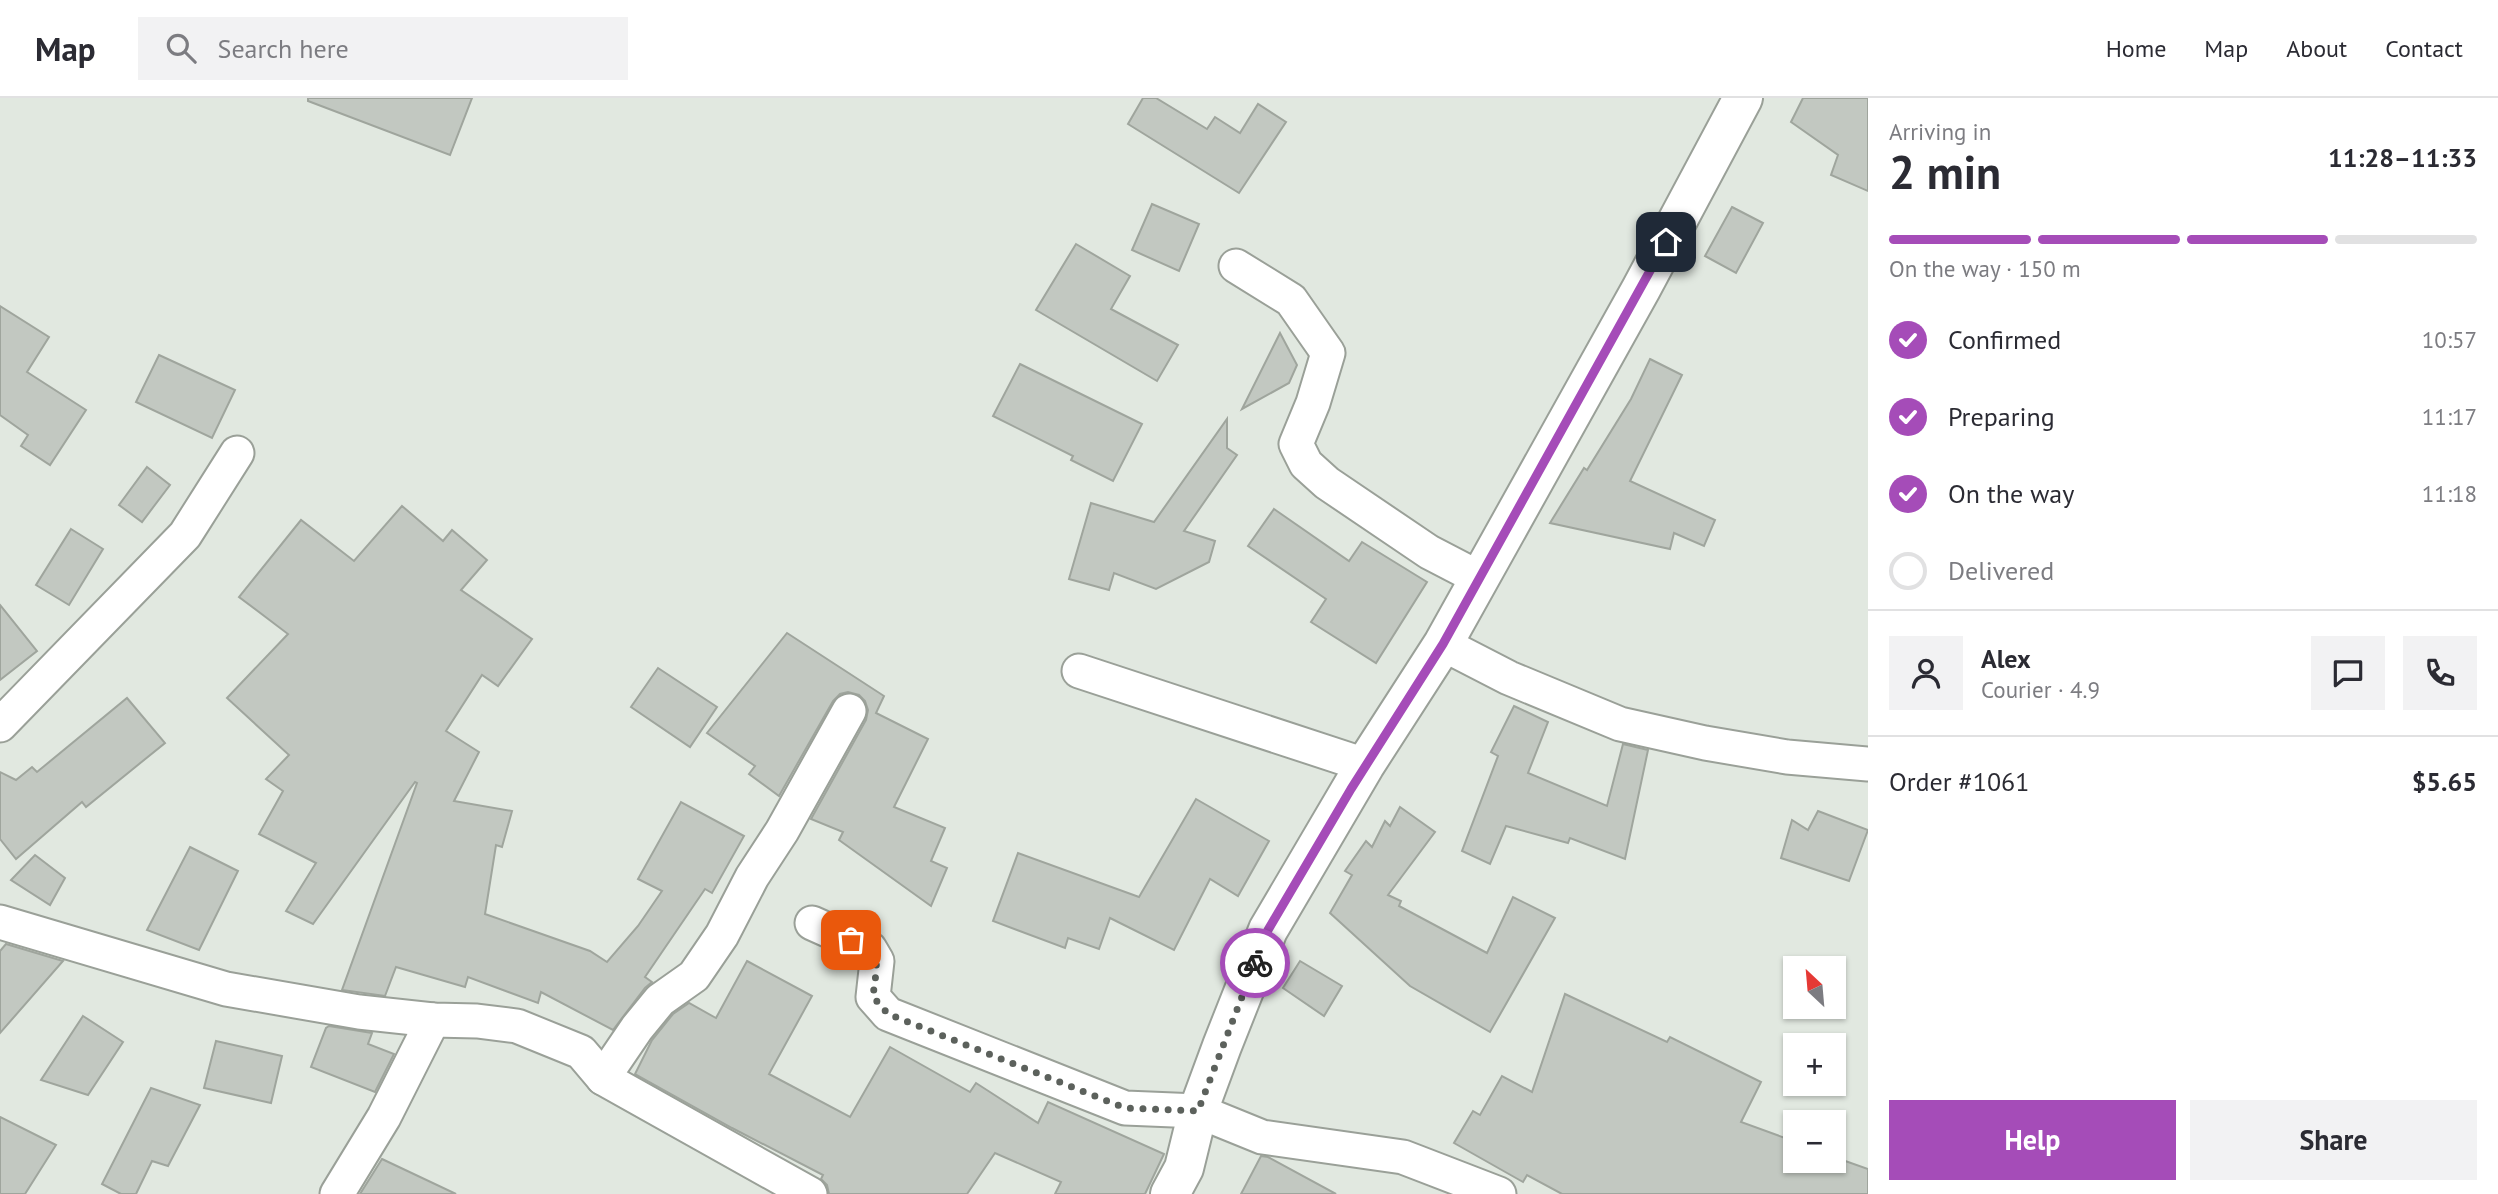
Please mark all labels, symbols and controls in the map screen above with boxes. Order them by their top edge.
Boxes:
search box [138,17,628,80]
text: Map [35,27,96,70]
icon: search [162,29,200,67]
text: Search here [218,32,349,65]
text: Home [2106,33,2166,64]
text: Map [2204,33,2248,64]
text: About [2286,33,2347,64]
text: Contact [2385,33,2463,64]
text: Arriving in [1889,117,1991,146]
text: 11:28–11:33 [2328,141,2477,174]
text: 2 min [1889,142,2001,202]
pin [1636,212,1696,272]
icon: home [1647,223,1685,261]
text: On the way · 150 m [1889,254,2081,283]
icon: check [1889,321,1927,359]
text: Confirmed [1948,323,2061,356]
text: 10:57 [2422,325,2477,354]
icon: check [1889,398,1927,436]
text: Preparing [1948,400,2055,433]
text: 11:17 [2422,402,2477,431]
icon: check [1889,475,1927,513]
text: On the way [1948,477,2074,510]
text: 11:18 [2422,479,2477,508]
text: Delivered [1948,554,2054,587]
button: person [1889,636,1963,710]
button: chat [2311,636,2385,710]
button: phone [2403,636,2477,710]
text: Alex [1981,642,2031,675]
text: Courier · 4.9 [1981,675,2100,704]
text: Order #1061 [1889,765,2029,798]
text: $5.65 [2412,765,2477,798]
pin [821,910,881,970]
icon: bag [832,921,870,959]
courier [1220,928,1290,998]
icon: bike [1236,944,1274,982]
north arrow [1783,956,1846,1018]
map controls [1783,956,1846,1173]
button: + [1783,1033,1846,1096]
button: Help [1889,1100,2176,1180]
button: Share [2190,1100,2477,1180]
button: − [1783,1110,1846,1173]

